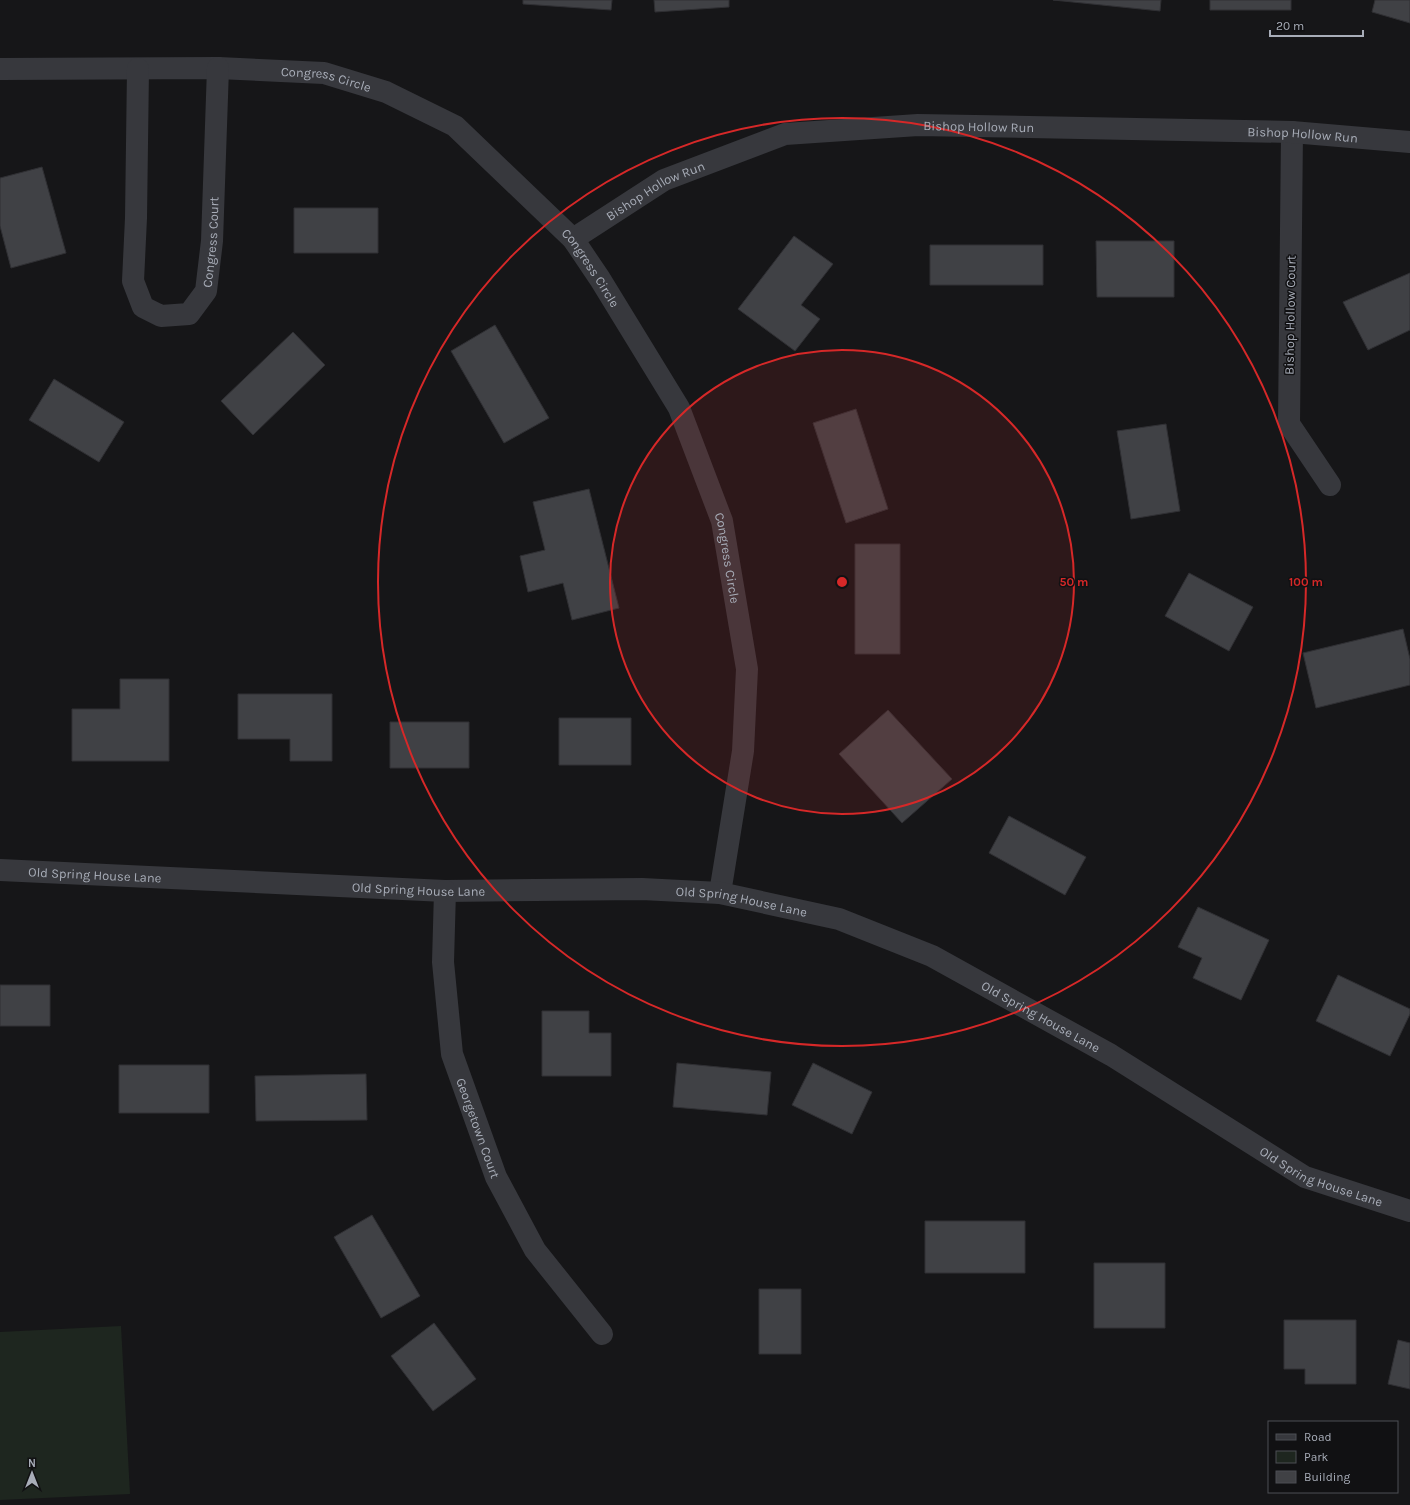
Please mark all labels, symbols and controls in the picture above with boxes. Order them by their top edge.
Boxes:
scale bar [1270,12,1363,38]
text: 20 m [1276,19,1304,33]
street label: Congress Circle [281,63,373,95]
street label: Bishop Hollow Run [923,118,1034,135]
street label: Bishop Hollow Run [1247,124,1359,145]
street label: Bishop Hollow Run [603,158,707,223]
street label: Congress Court [199,196,221,288]
street label: Congress Circle [559,225,623,310]
street label: Bishop Hollow Court [1281,255,1299,375]
street label: Congress Circle [712,510,743,605]
centre of rings [835,575,849,589]
text: 50 m [1060,575,1089,589]
text: 100 m [1289,575,1323,589]
street label: Old Spring House Lane [28,864,162,885]
street label: Old Spring House Lane [352,879,486,899]
street label: Old Spring House Lane [675,883,809,919]
street label: Old Spring House Lane [979,977,1103,1055]
street label: Georgetown Court [454,1076,503,1180]
street label: Old Spring House Lane [1257,1143,1385,1209]
legend [1268,1421,1398,1493]
text: Road [1304,1430,1332,1444]
text: Park [1304,1450,1329,1464]
north arrow [12,1453,52,1493]
text: N [28,1457,36,1470]
text: Building [1304,1470,1351,1484]

